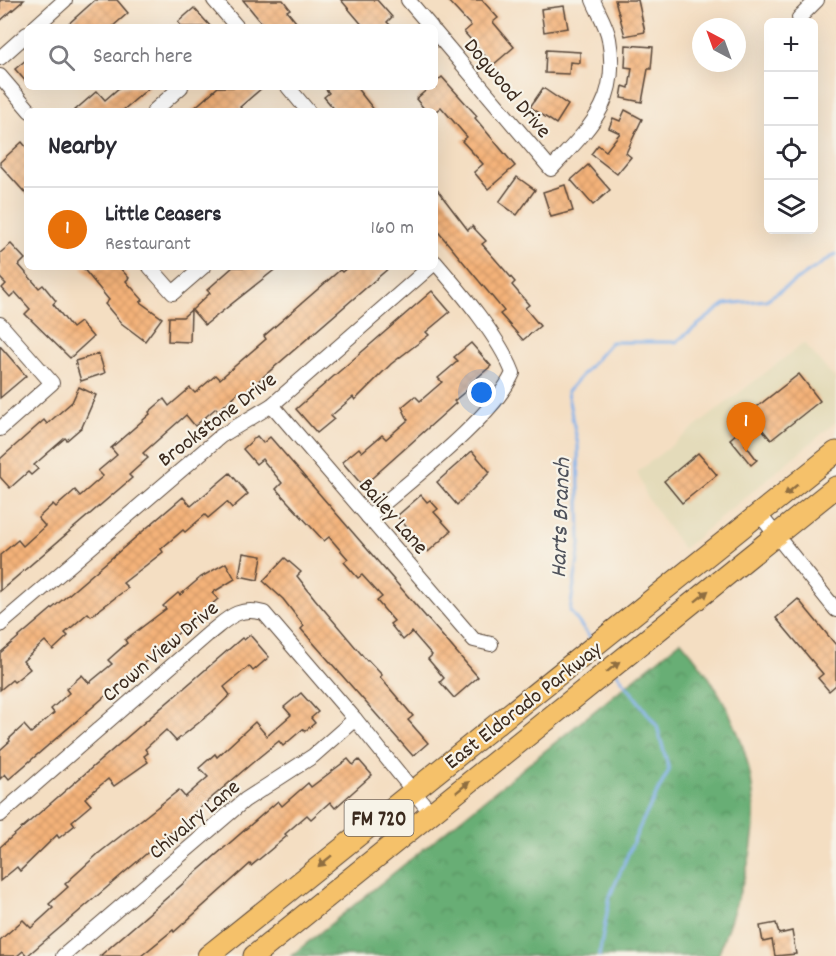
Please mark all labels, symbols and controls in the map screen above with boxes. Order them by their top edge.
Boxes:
north arrow [692,18,746,72]
map controls [764,18,818,234]
button: + [764,18,818,72]
search box [24,24,438,90]
street label: Dogwood Drive [455,32,557,146]
icon: search [45,41,78,74]
text: Search here [93,42,192,73]
button: − [764,72,818,126]
button: locate [764,126,818,180]
text: Nearby [48,129,116,166]
button: layers [764,180,818,234]
text: Little Ceasers [105,200,221,231]
text: 1 [65,215,70,243]
text: 160 m [371,215,414,243]
text: Restaurant [105,231,191,259]
street label: Brookstone Drive [152,366,284,476]
your location [467,378,496,407]
pin: 1 [726,402,766,452]
water label: Harts Branch [543,456,581,579]
street label: Bailey Lane [350,472,434,562]
one-way arrow [783,483,799,496]
one-way arrow [694,590,709,602]
street label: Crown View Drive [96,594,226,711]
street label: East Eldorado Parkway [439,635,610,778]
one-way arrow [605,660,621,673]
street label: Chivalry Lane [143,773,248,868]
one-way arrow [455,782,470,794]
road number: FM 720 [344,800,413,836]
one-way arrow [317,855,333,868]

